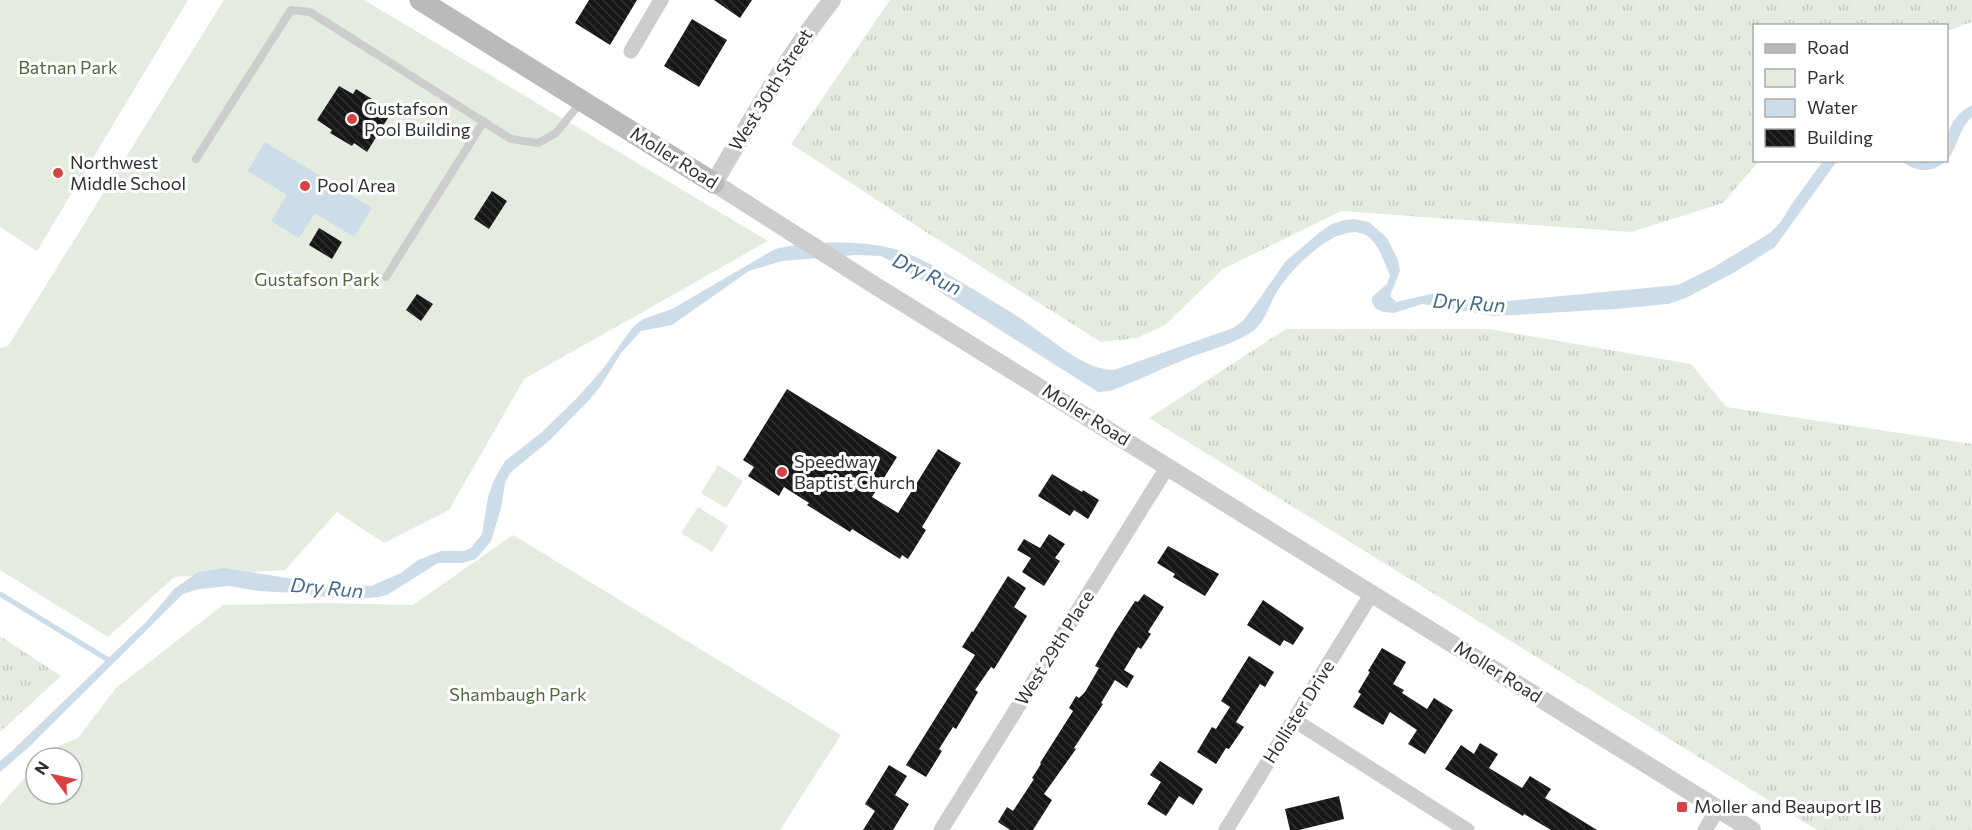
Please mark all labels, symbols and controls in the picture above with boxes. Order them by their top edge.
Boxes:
street label: West 30th Street [724,24,816,154]
legend [1753,24,1948,162]
text: Road [1807,36,1849,58]
park label: Batnan Park [18,56,118,78]
text: Park [1807,66,1845,88]
text: Water [1807,96,1858,118]
place label: Gustafson Pool Building [364,97,471,140]
marker: Gustafson Pool Building [345,112,359,126]
street label: Moller Road [627,122,722,193]
text: Building [1807,126,1873,148]
place label: Northwest Middle School [70,151,186,194]
marker: Northwest Middle School [51,166,65,180]
place label: Pool Area [317,174,396,196]
marker: Pool Area [298,179,312,193]
water label: Dry Run [889,247,965,299]
park label: Gustafson Park [254,268,380,290]
water label: Dry Run [1432,287,1506,317]
street label: Moller Road [1039,379,1134,450]
place label: Speedway Baptist Church [794,450,915,493]
marker: Speedway Baptist Church [775,465,789,479]
water label: Dry Run [290,572,364,602]
street label: West 29th Place [1010,586,1098,709]
street label: Moller Road [1451,636,1546,707]
street label: Hollister Drive [1258,656,1338,767]
park label: Shambaugh Park [449,683,587,705]
north arrow [24,746,84,806]
text: N [30,757,52,778]
place label: Moller and Beauport IB [1694,795,1881,817]
marker: Moller and Beauport IB [1675,800,1689,814]

